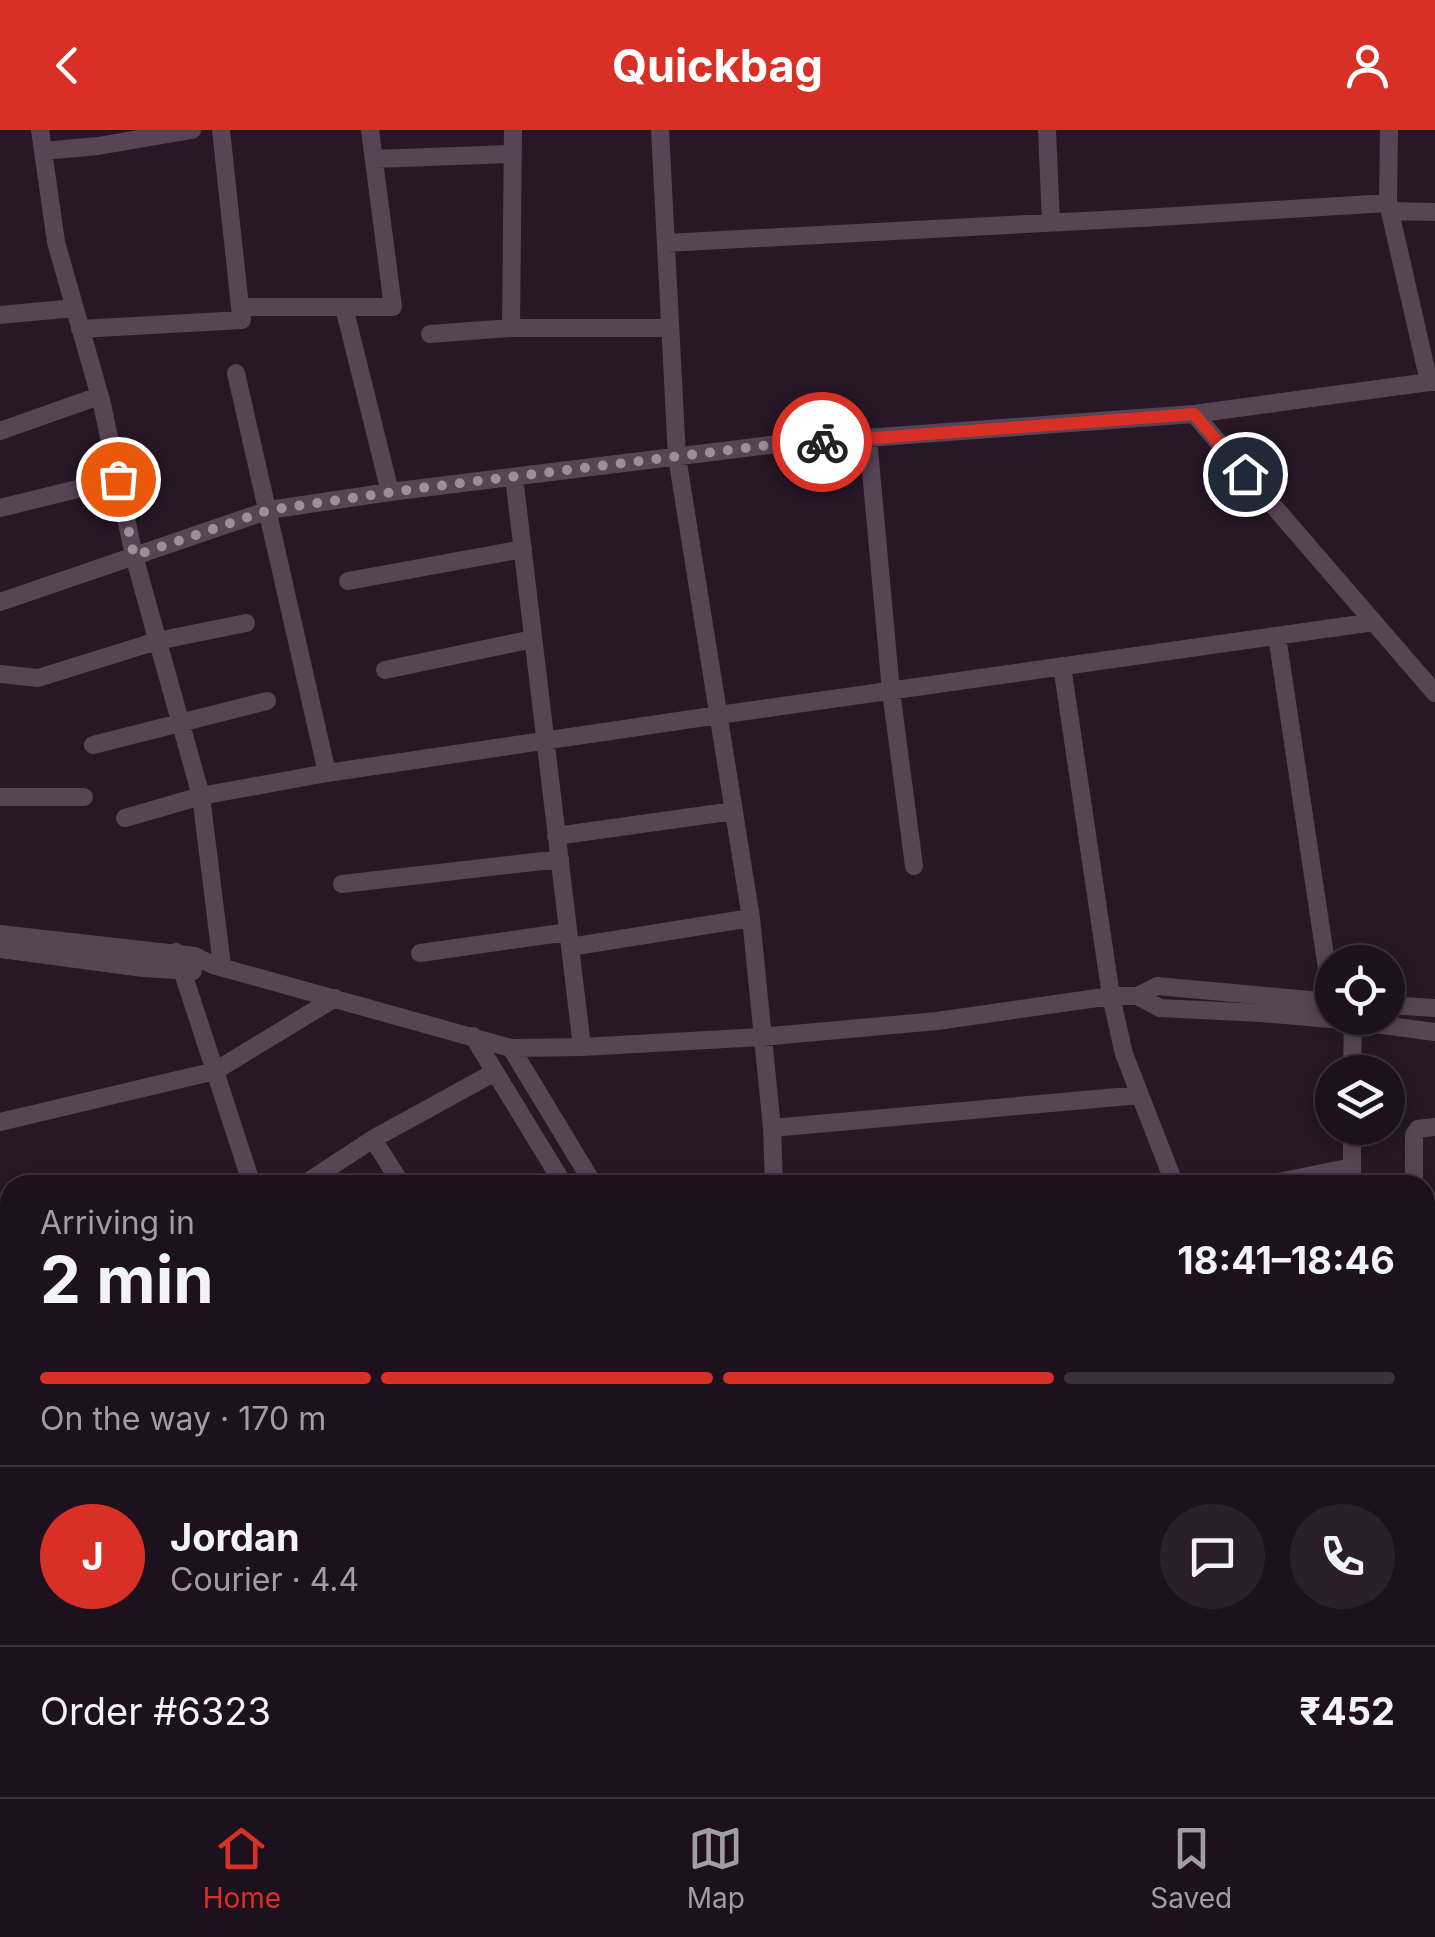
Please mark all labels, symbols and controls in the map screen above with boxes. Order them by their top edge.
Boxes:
icon: back [40,38,95,93]
text: Quickbag [612,38,823,93]
icon: person [1340,38,1395,93]
courier [772,392,872,492]
icon: bike [795,415,850,470]
pin [1203,432,1288,517]
pin [76,437,161,522]
icon: home [1218,447,1273,502]
icon: bag [91,452,146,507]
map controls [1315,945,1405,1145]
button: locate [1315,945,1405,1035]
button: layers [1315,1055,1405,1145]
text: Arriving in [40,1203,195,1242]
text: 18:41–18:46 [1177,1237,1395,1283]
text: 2 min [40,1240,214,1319]
text: On the way · 170 m [40,1399,326,1438]
button: chat [1160,1504,1265,1609]
button: phone [1290,1504,1395,1609]
text: Jordan [170,1514,300,1560]
text: J [81,1533,104,1579]
text: Courier · 4.4 [170,1560,359,1599]
text: Order #6323 [40,1688,271,1734]
text: ₹452 [1299,1688,1395,1734]
tab: Home [203,1821,281,1915]
tab: Map [687,1821,745,1915]
tab: Saved [1150,1821,1232,1915]

